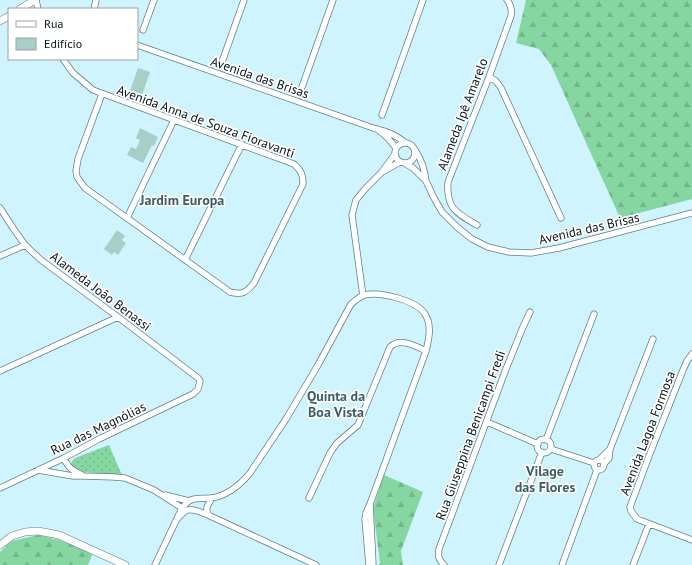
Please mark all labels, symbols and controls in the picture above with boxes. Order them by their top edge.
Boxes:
legend [8,8,138,60]
text: Rua [44,16,63,31]
text: Edifício [44,36,82,51]
street label: Avenida das Brisas [209,53,311,102]
street label: Alameda Ipê Amarelo [433,56,492,173]
street label: Avenida Anna de Souza Fioravanti [115,81,297,162]
district label: Jardim Europa [139,191,224,209]
street label: Avenida das Brisas [537,209,641,248]
street label: Alameda João Benassi [47,248,154,335]
street label: Rua Giuseppina Benicampi Fredi [432,348,509,522]
street label: Avenida Lagoa Formosa [616,369,679,498]
district label: Quinta da Boa Vista [307,387,365,421]
street label: Rua das Magnólias [48,398,149,459]
district label: Vilage das Flores [515,462,575,496]

